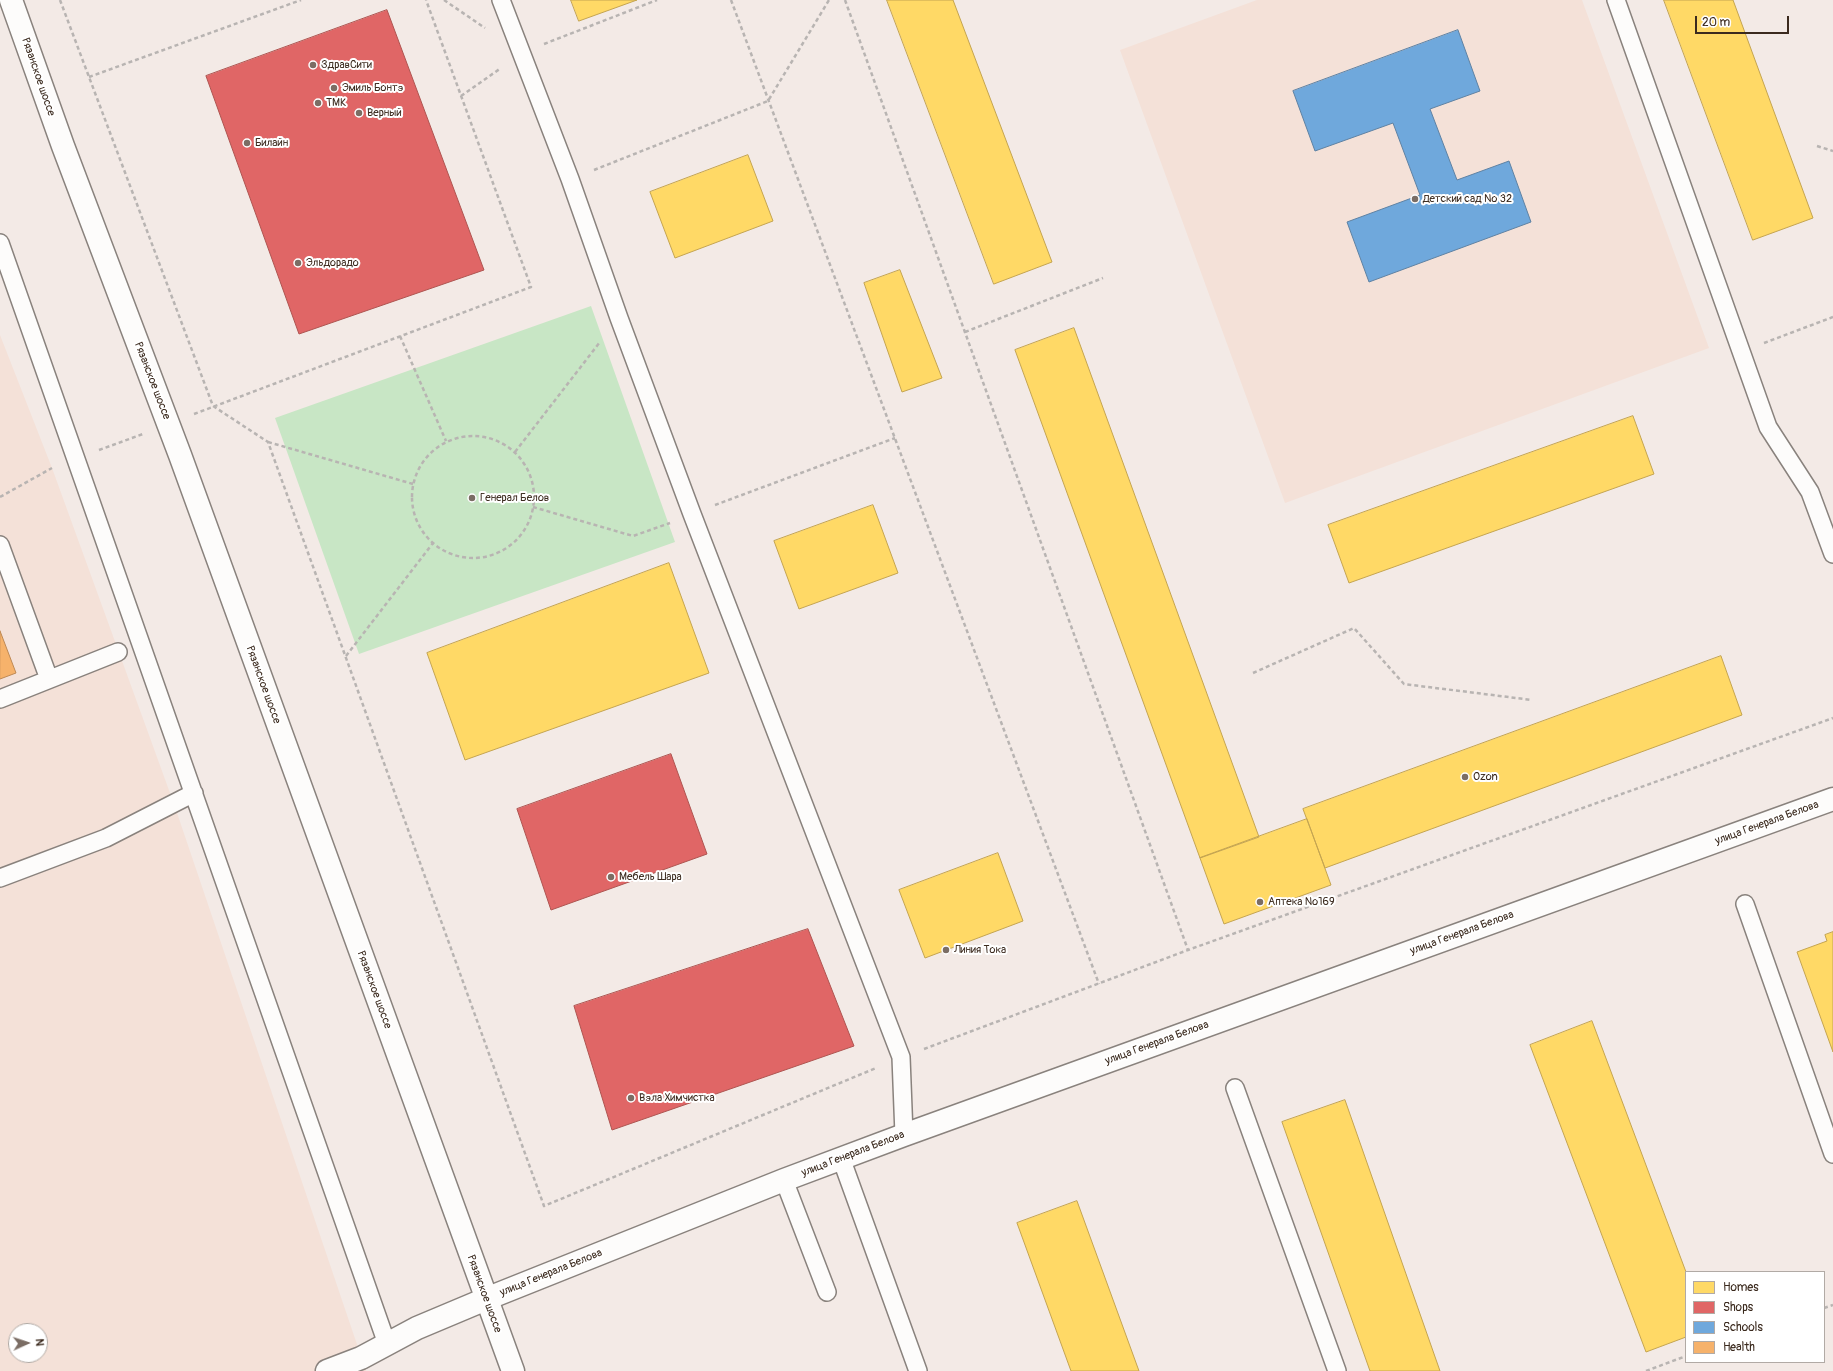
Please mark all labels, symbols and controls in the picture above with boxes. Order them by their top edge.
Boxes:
scale bar [1697,8,1791,34]
text: 20 m [1702,15,1730,30]
street label: Рязанское шоссе [18,36,58,118]
place label: ЗдравСити [321,58,372,72]
marker: ЗдравСити [308,60,318,70]
place label: Эмиль Бонтэ [342,81,403,95]
marker: Эмиль Бонтэ [329,83,339,93]
place label: ТМК [326,96,346,110]
marker: ТМК [313,98,323,108]
place label: Верный [367,106,402,120]
marker: Верный [354,108,364,118]
place label: Билайн [255,136,288,150]
marker: Билайн [242,138,252,148]
place label: Детский сад № 32 [1423,192,1512,206]
marker: Детский сад № 32 [1410,194,1420,204]
place label: Эльдорадо [306,256,359,270]
marker: Эльдорадо [293,258,303,268]
street label: Рязанское шоссе [131,340,173,422]
place label: Генерал Белов [480,491,549,505]
marker: Генерал Белов [467,493,477,503]
street label: Рязанское шоссе [243,644,283,726]
place label: Ozon [1473,770,1498,784]
marker: Ozon [1460,772,1470,782]
street label: улица Генерала Белова [1713,798,1821,848]
place label: Мебель Шара [619,870,682,884]
marker: Мебель Шара [606,872,616,882]
place label: Аптека №169 [1268,895,1335,909]
marker: Аптека №169 [1255,897,1265,907]
street label: улица Генерала Белова [1408,908,1516,958]
place label: Линия Тока [954,943,1006,957]
marker: Линия Тока [941,945,951,955]
street label: Рязанское шоссе [354,949,394,1031]
street label: улица Генерала Белова [1103,1018,1211,1068]
place label: Вэла Химчистка [639,1091,715,1105]
marker: Вэла Химчистка [626,1093,636,1103]
street label: улица Генерала Белова [800,1128,906,1180]
street label: улица Генерала Белова [498,1246,604,1300]
street label: Рязанское шоссе [464,1253,504,1335]
legend [1685,1271,1825,1363]
text: Homes [1723,1280,1759,1295]
text: Shops [1723,1300,1753,1315]
text: Schools [1723,1320,1763,1335]
north arrow [8,1323,48,1363]
text: N [33,1338,46,1346]
text: Health [1723,1340,1755,1355]

